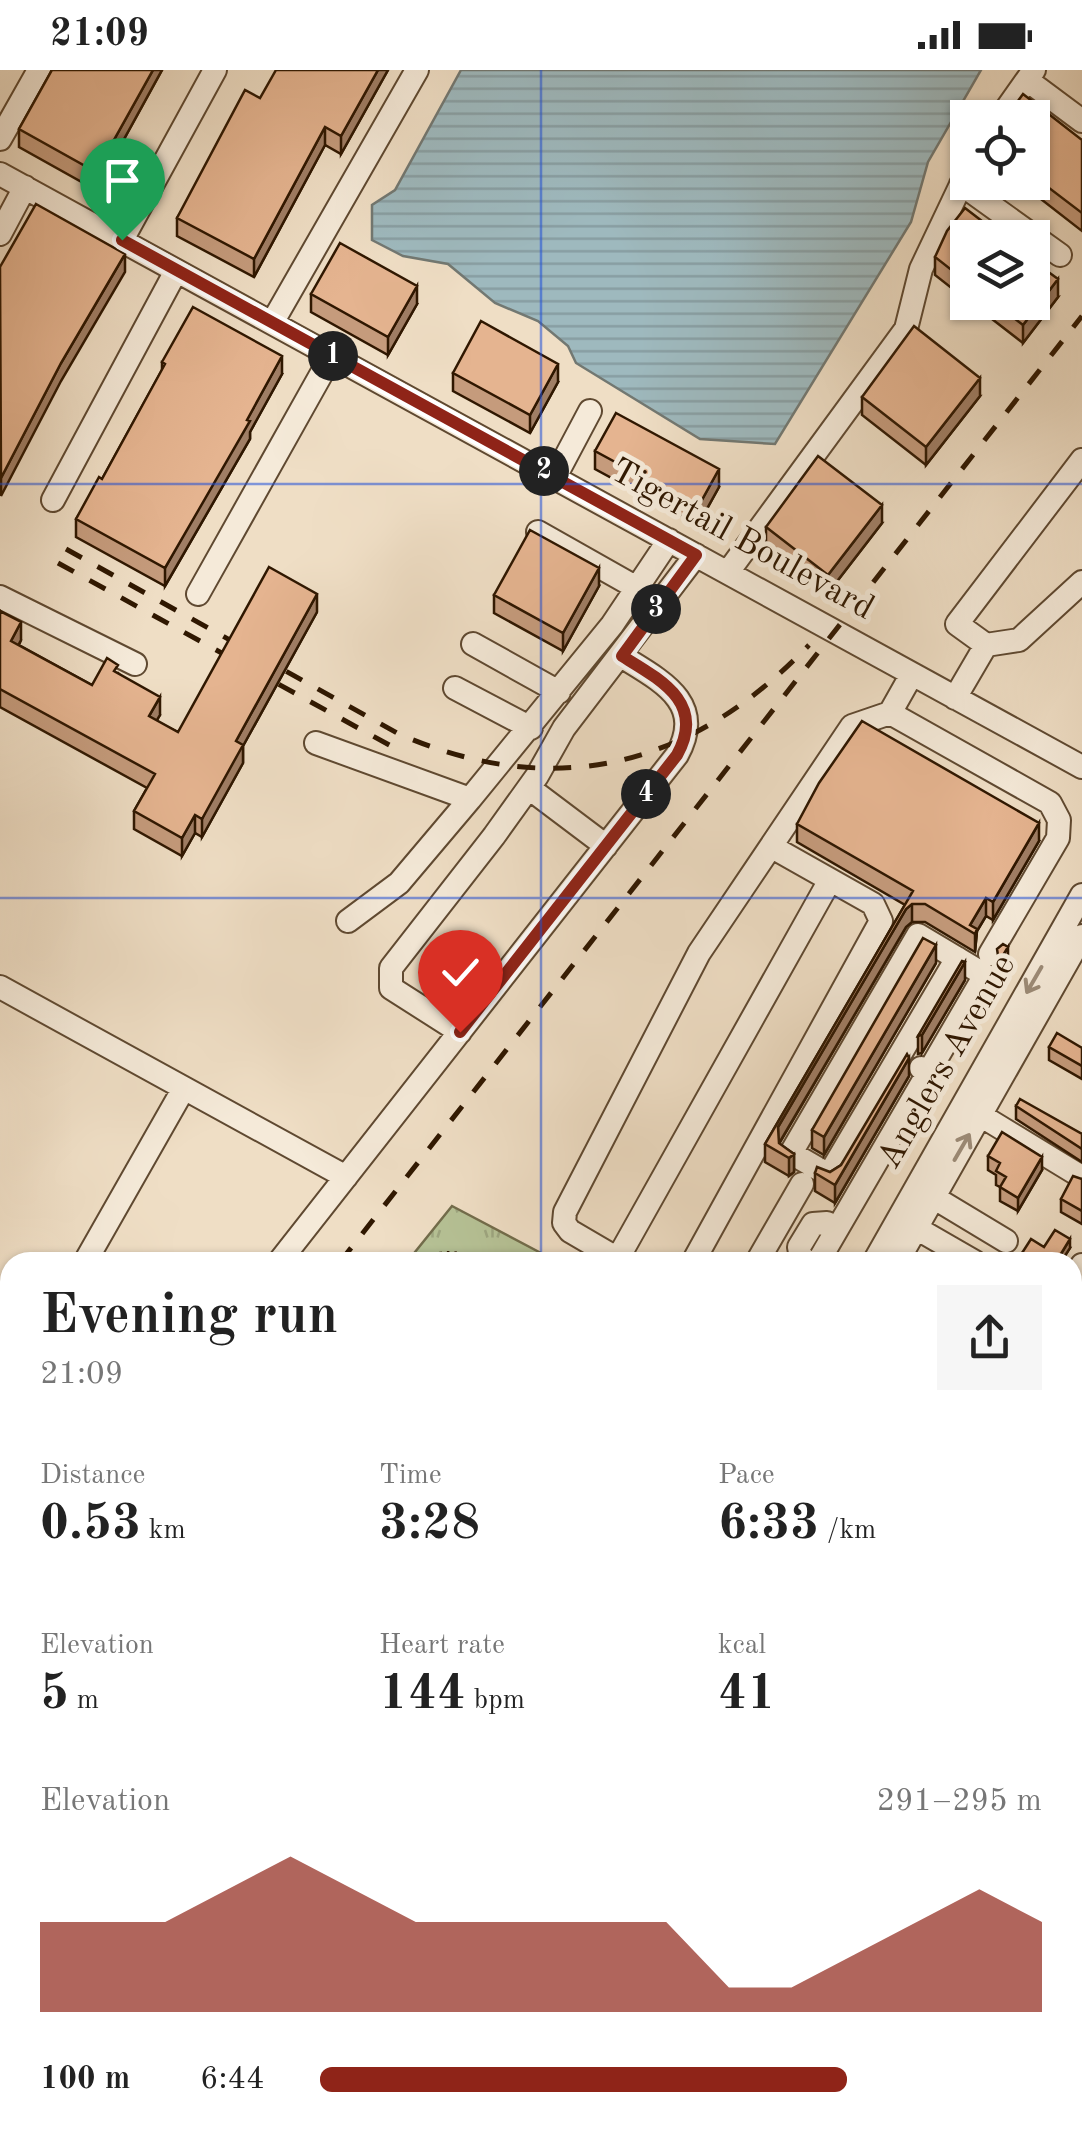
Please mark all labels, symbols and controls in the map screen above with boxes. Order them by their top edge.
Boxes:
text: 21:09 [50,16,149,54]
map controls [950,100,1050,320]
button: locate [950,100,1050,200]
pin [80,138,165,241]
icon: arrive [95,153,150,208]
button: layers [950,220,1050,320]
pin: 1 [308,331,358,381]
text: 1 [325,342,341,370]
pin: 2 [519,446,569,496]
street label: Tigertail Boulevard [604,453,880,627]
text: 2 [536,457,552,485]
pin: 3 [631,584,681,634]
text: 3 [648,595,664,623]
pin: 4 [621,769,671,819]
text: 4 [638,780,654,808]
pin [418,930,503,1033]
icon: check [433,945,488,1000]
street label: Anglers Avenue [872,949,1022,1175]
one-way arrow [1023,965,1043,994]
one-way arrow [952,1133,972,1162]
button: share [937,1285,1042,1390]
text: Evening run [40,1290,338,1345]
text: 21:09 [40,1359,123,1391]
text: Distance [40,1462,145,1490]
text: Time [379,1462,442,1490]
text: Pace [718,1462,775,1490]
text: 0.53 [40,1500,141,1550]
text: 3:28 [379,1500,480,1550]
text: 6:33 [718,1500,819,1550]
text: km [141,1517,186,1545]
text: /km [819,1517,876,1545]
text: Elevation [40,1632,154,1660]
text: Heart rate [379,1632,505,1660]
text: kcal [718,1632,766,1660]
text: 5 [40,1670,69,1720]
text: 144 [379,1670,466,1720]
text: 41 [718,1670,776,1720]
text: m [69,1687,99,1715]
text: bpm [466,1687,525,1715]
text: Elevation [40,1786,170,1818]
text: 291–295 m [876,1786,1042,1818]
text: 100 m [40,2064,130,2096]
text: 6:44 [200,2064,265,2096]

